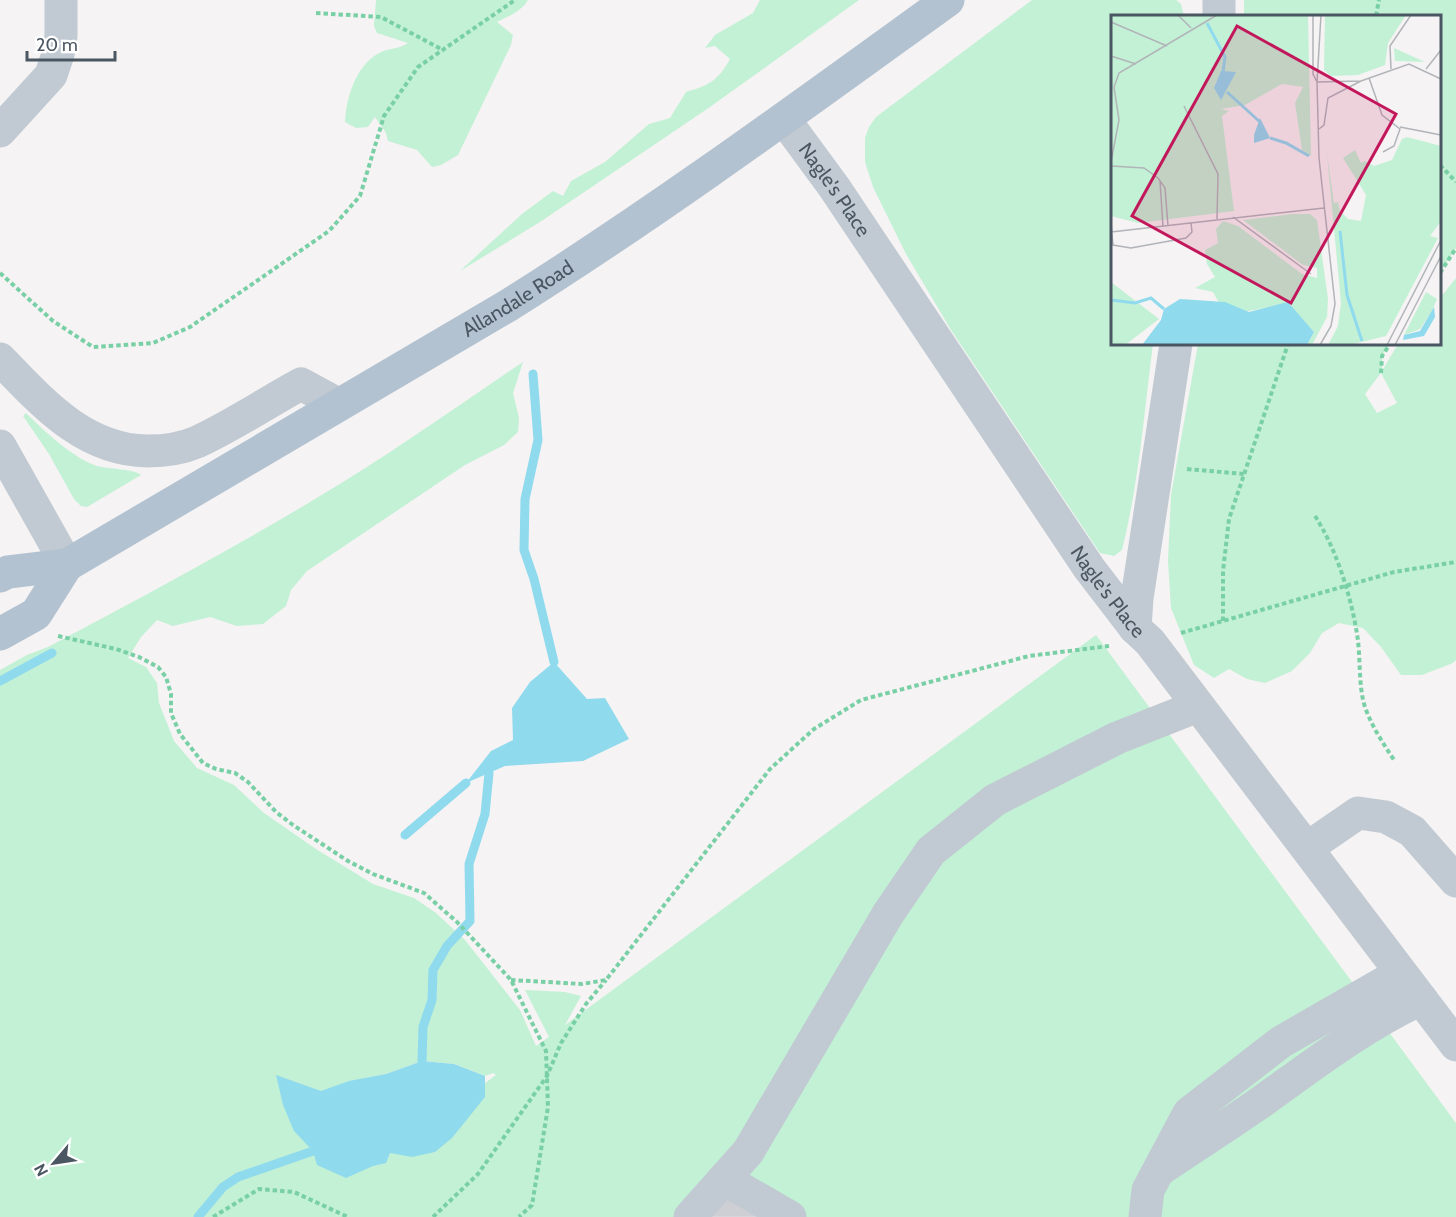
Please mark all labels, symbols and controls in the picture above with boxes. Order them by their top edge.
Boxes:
inset map [1111,15,1441,345]
scale bar [27,24,116,62]
text: 20 m [36,34,78,56]
street label: Nagle's Place [794,138,876,241]
street label: Allandale Road [458,255,578,342]
street label: Nagle's Place [1065,541,1150,643]
north arrow [24,1133,84,1193]
text: N [30,1160,52,1180]

